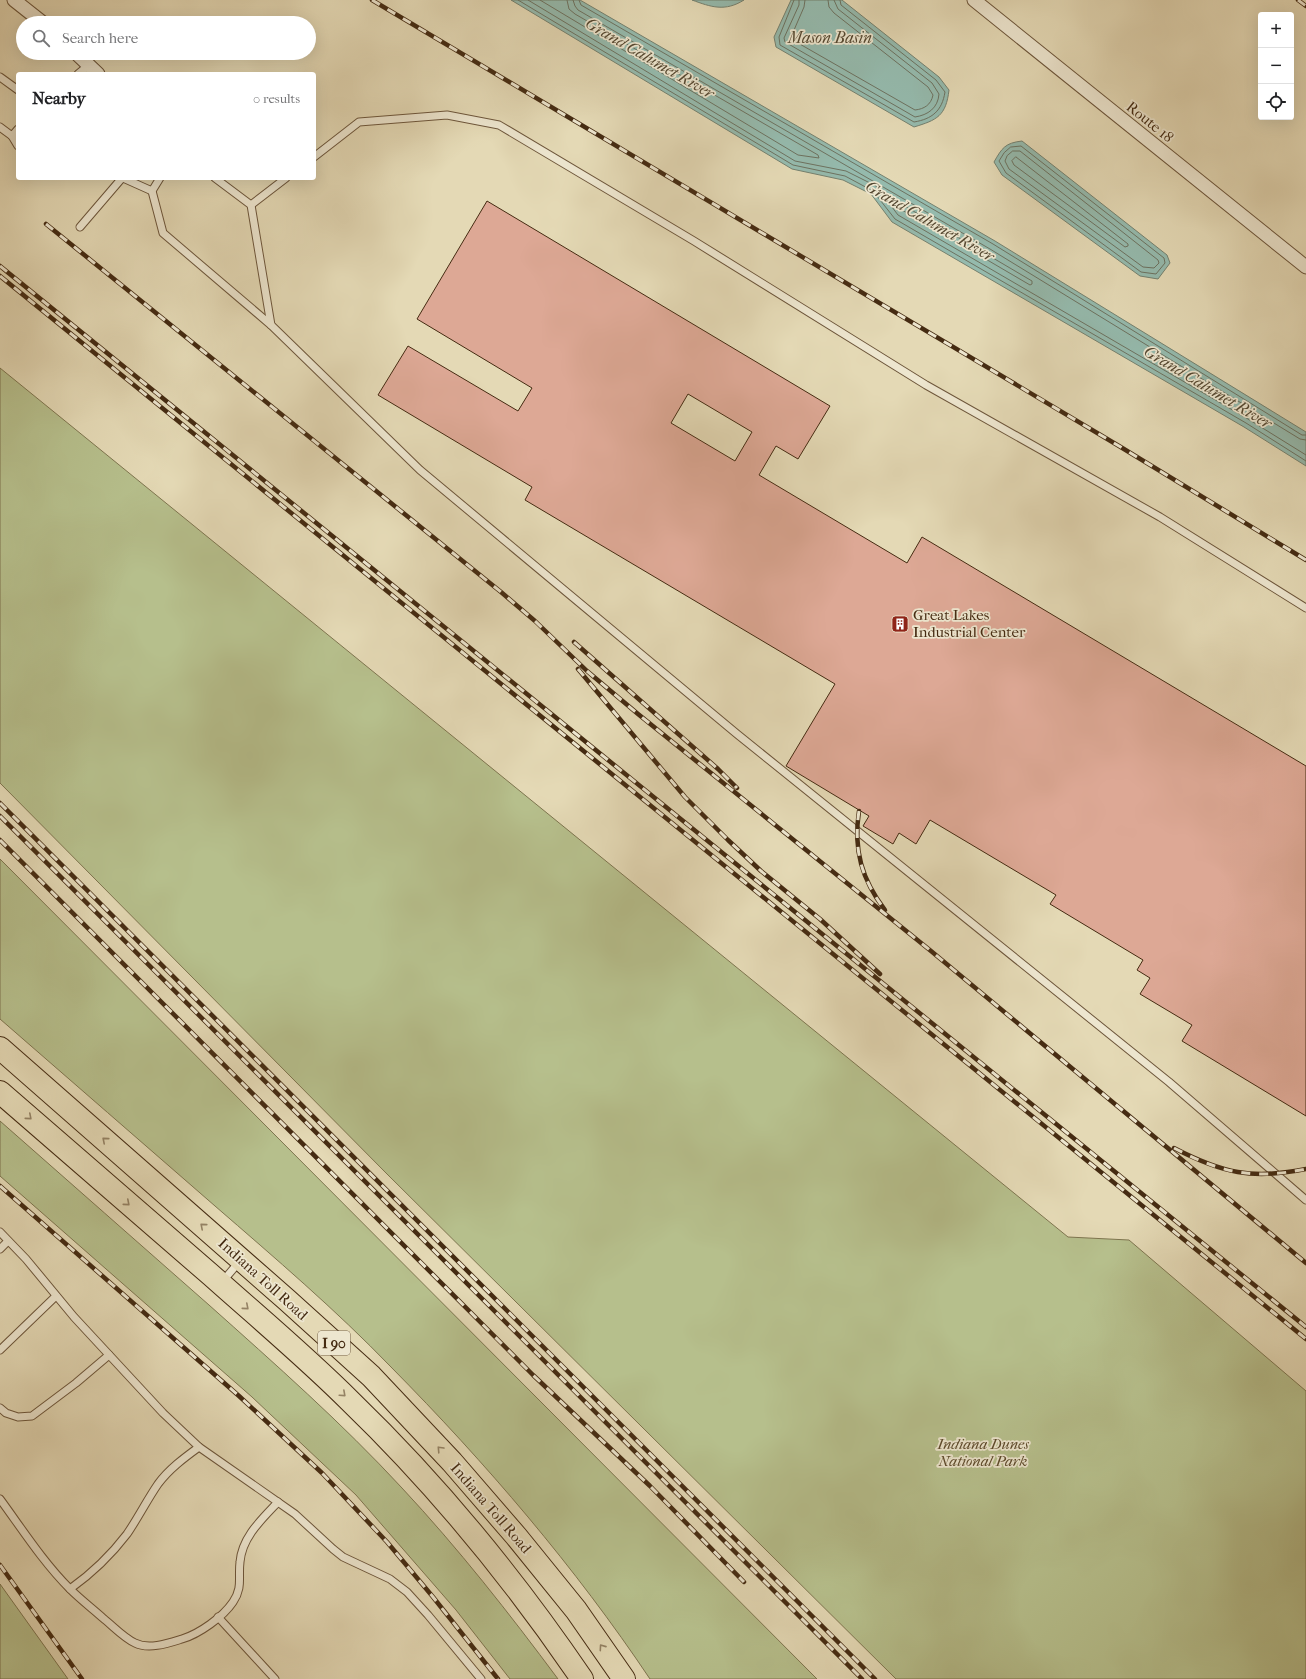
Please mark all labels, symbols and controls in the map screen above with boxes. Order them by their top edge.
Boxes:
map controls [1258,12,1294,120]
button: + [1258,12,1294,48]
water label: Grand Calumet River [582,13,719,104]
search box [16,16,316,60]
icon: search [30,27,52,49]
water label: Mason Basin [787,28,872,47]
text: Search here [62,29,138,47]
button: − [1258,48,1294,84]
button: locate [1258,84,1294,120]
text: Nearby [32,88,86,108]
text: 0 results [253,91,300,106]
street label: Route 18 [1123,98,1177,146]
water label: Grand Calumet River [862,176,999,267]
water label: Grand Calumet River [1141,341,1277,434]
place label: Great Lakes Industrial Center [913,606,1026,641]
building icon: Great Lakes Industrial Center [890,614,910,634]
one-way arrow [25,1113,32,1120]
one-way arrow [102,1138,110,1145]
one-way arrow [123,1198,130,1205]
one-way arrow [200,1223,208,1230]
street label: Indiana Toll Road [215,1234,312,1324]
one-way arrow [242,1302,249,1309]
road number: I 90 [318,1331,350,1355]
one-way arrow [338,1389,346,1396]
park label: Indiana Dunes National Park [936,1435,1029,1470]
one-way arrow [437,1446,445,1454]
street label: Indiana Toll Road [447,1459,536,1558]
one-way arrow [599,1644,607,1651]

